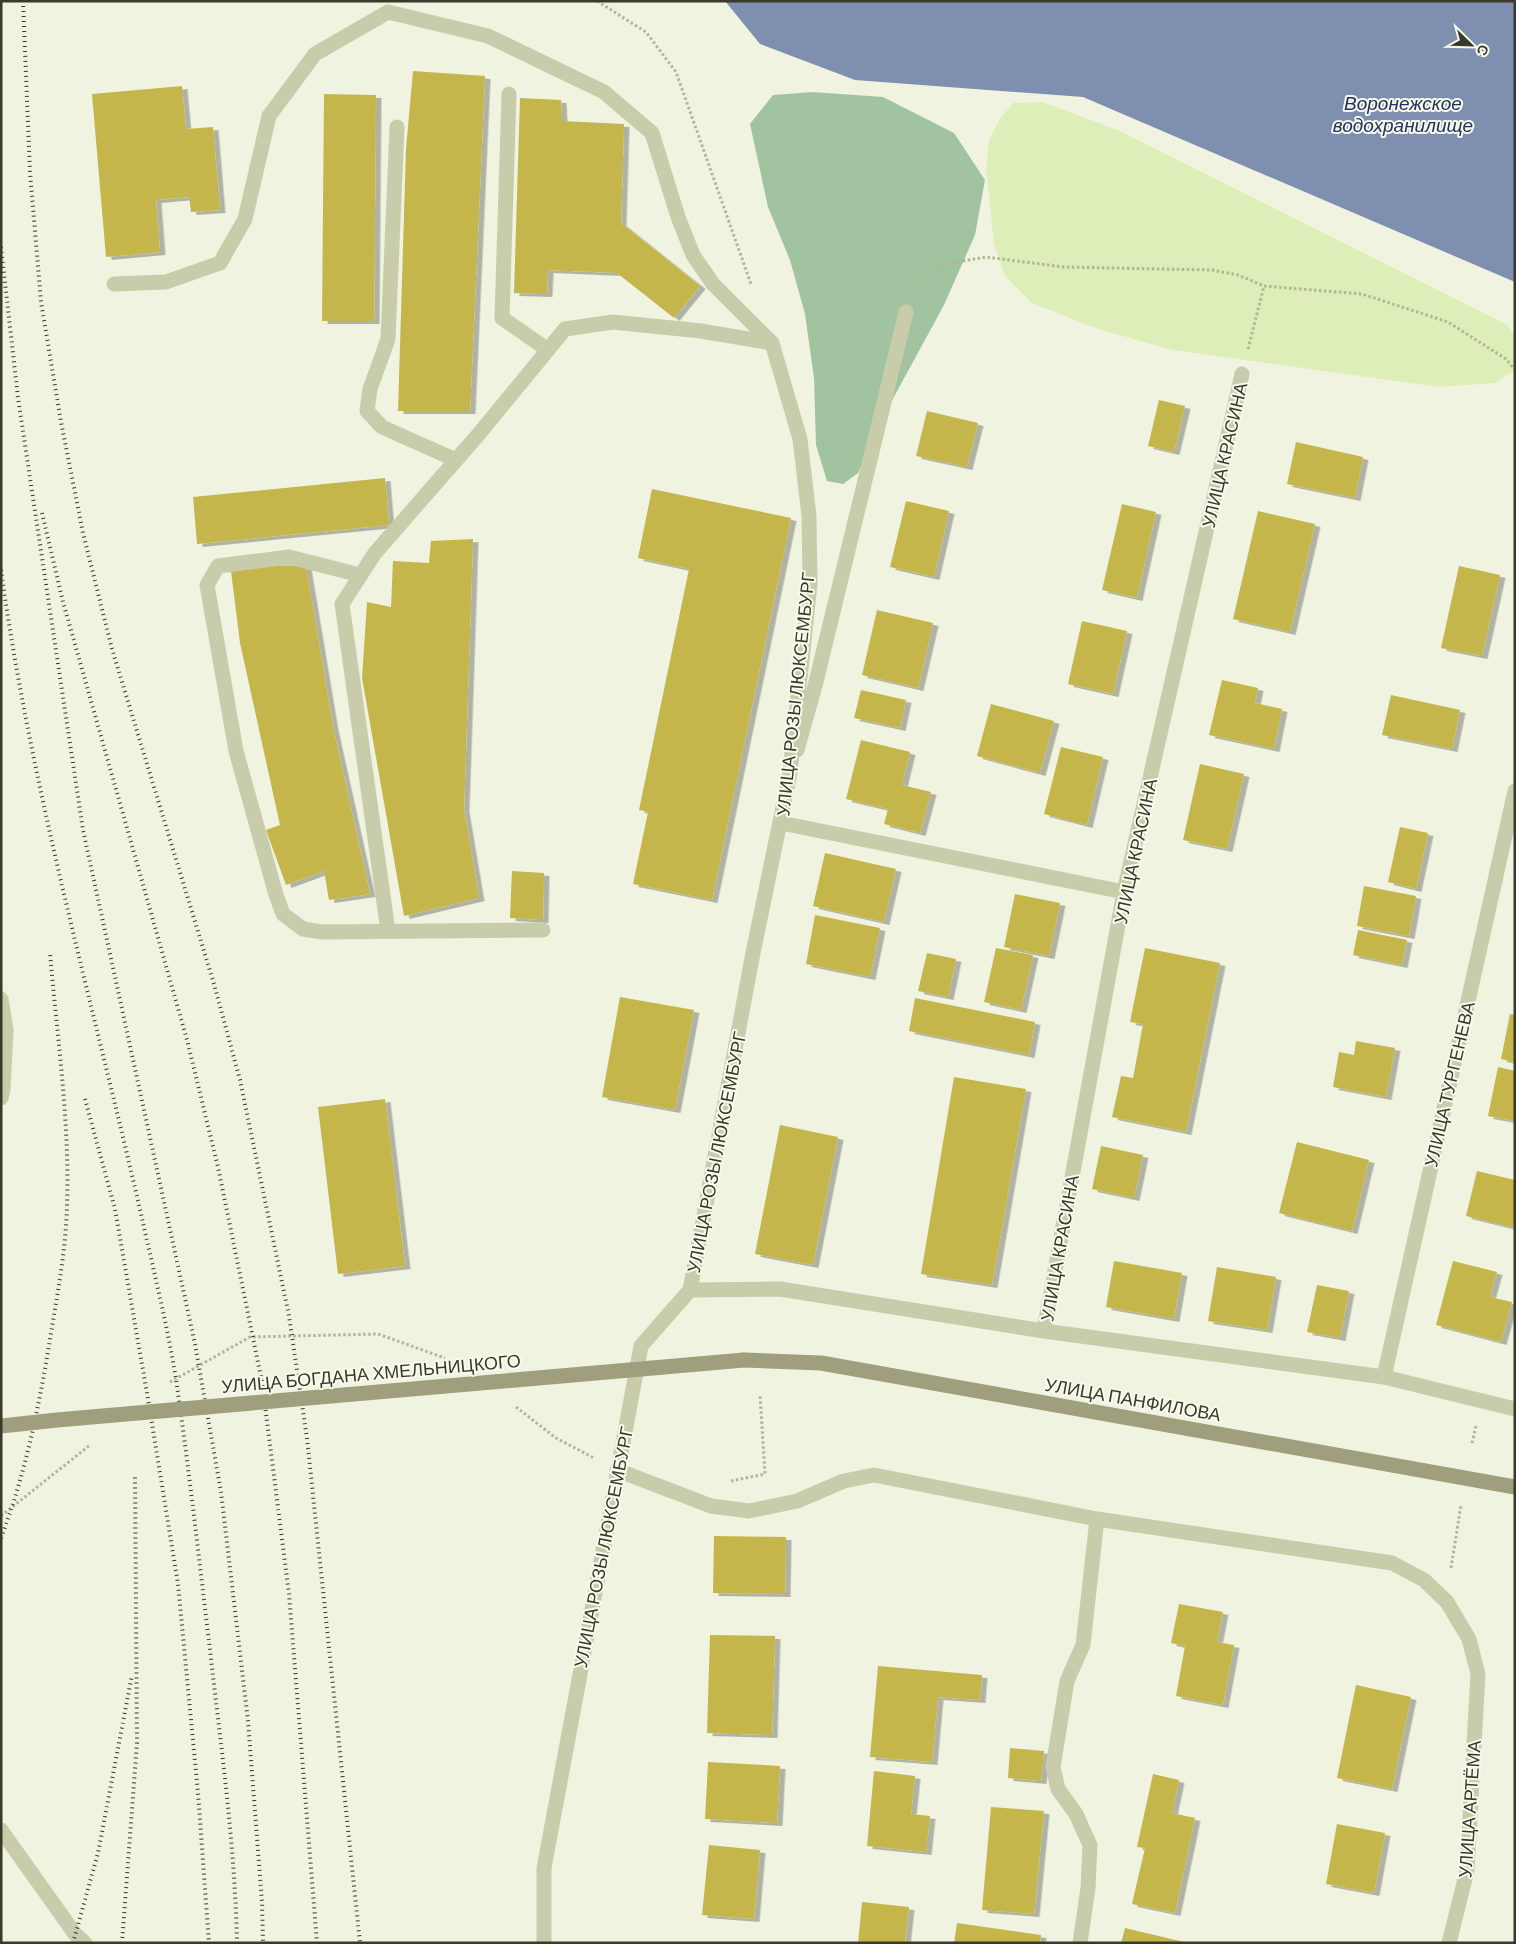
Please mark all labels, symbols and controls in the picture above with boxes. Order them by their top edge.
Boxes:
north arrow [1446,20,1496,70]
text: С [1474,42,1493,58]
water label: Воронежское водохранилище [1333,91,1473,136]
street label: УЛИЦА КРАСИНА [1197,380,1251,530]
street label: УЛИЦА РОЗЫ ЛЮКСЕМБУРГ [771,571,819,817]
street label: УЛИЦА КРАСИНА [1109,776,1161,926]
street label: УЛИЦА ТУРГЕНЕВА [1419,999,1479,1169]
street label: УЛИЦА РОЗЫ ЛЮКСЕМБУРГ [682,1029,750,1275]
street label: УЛИЦА КРАСИНА [1035,1173,1083,1323]
street label: УЛИЦА БОГДАНА ХМЕЛЬНИЦКОГО [220,1349,522,1397]
street label: УЛИЦА ПАНФИЛОВА [1043,1373,1223,1425]
street label: УЛИЦА РОЗЫ ЛЮКСЕМБУРГ [569,1424,637,1670]
street label: УЛИЦА АРТЁМА [1453,1740,1485,1878]

